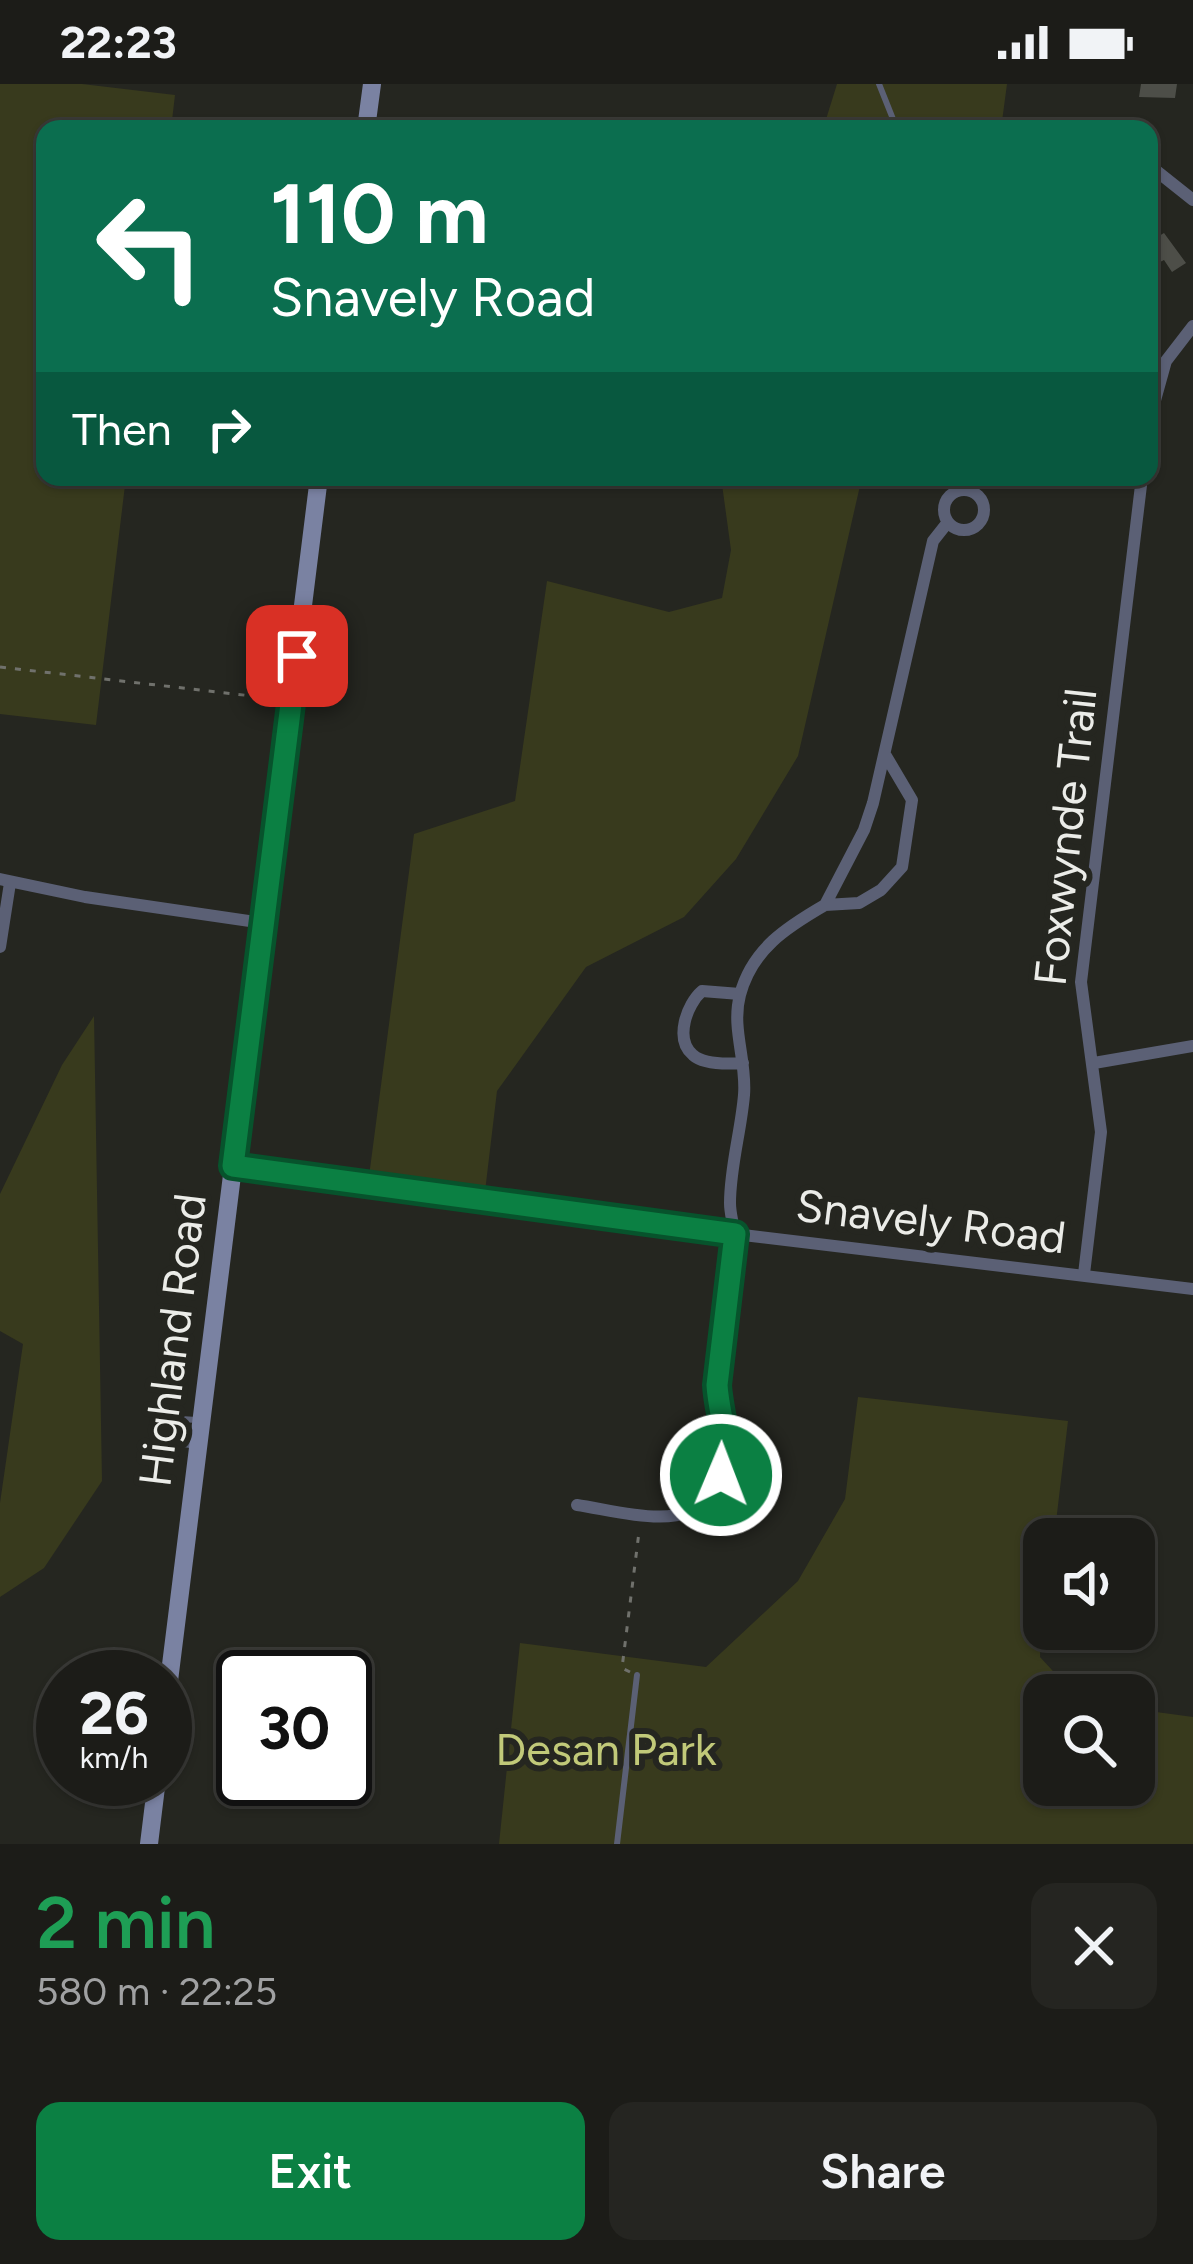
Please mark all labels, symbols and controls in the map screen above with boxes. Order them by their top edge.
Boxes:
text: 22:23 [60,15,177,69]
text: 110 m [270,163,489,264]
icon: left [72,168,228,324]
text: Snavely Road [270,265,595,330]
icon: right [196,396,262,462]
text: Then [72,402,172,456]
pin [246,605,348,707]
icon: arrive [264,623,330,689]
street label: Foxwynde Trail [1023,686,1107,988]
street label: Snavely Road [793,1178,1069,1264]
street label: Highland Road [127,1190,217,1490]
position arrow [658,1412,784,1538]
map controls [1023,1518,1155,1806]
button: sound [1023,1518,1155,1650]
speed limit sign: 30 [216,1650,372,1806]
button: search [1023,1674,1155,1806]
text: 26 [79,1677,149,1749]
park label: Desan Park [495,1722,717,1776]
text: km/h [80,1739,148,1776]
text: 2 min [36,1880,215,1966]
button: close [1031,1883,1157,2009]
text: 580 m · 22:25 [36,1968,277,2015]
button: Exit [36,2102,585,2240]
button: Share [609,2102,1157,2240]

